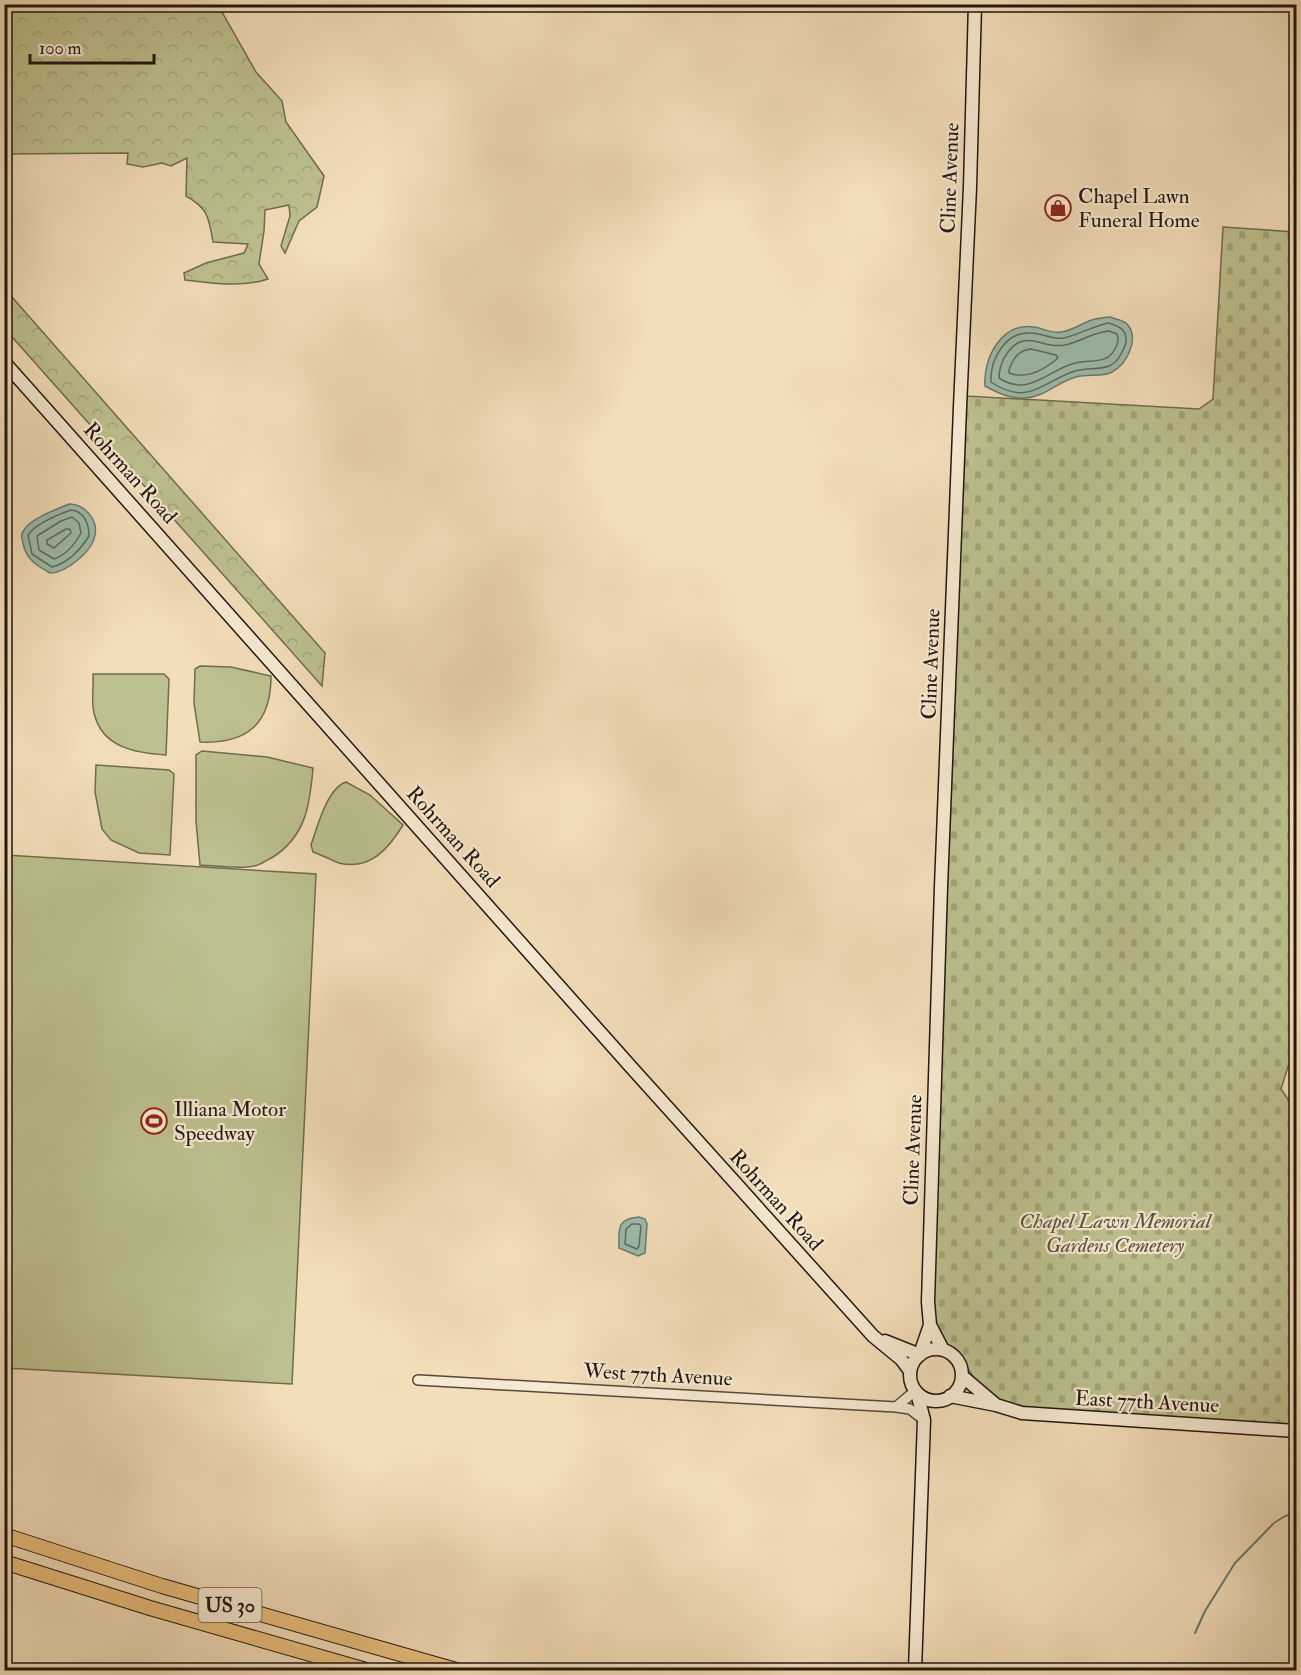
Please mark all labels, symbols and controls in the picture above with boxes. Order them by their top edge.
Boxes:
scale bar [30,27,154,65]
text: 100 m [39,37,82,60]
street label: Cline Avenue [935,122,965,234]
place label: Chapel Lawn Funeral Home [1078,183,1200,234]
shop icon: Chapel Lawn Funeral Home [1043,193,1073,223]
street label: Rohrman Road [77,417,183,530]
street label: Cline Avenue [916,608,946,720]
street label: Rohrman Road [400,781,506,894]
street label: Cline Avenue [898,1094,928,1206]
place label: Illiana Motor Speedway [174,1096,286,1147]
sports icon: Illiana Motor Speedway [139,1106,169,1136]
street label: Rohrman Road [723,1144,829,1257]
park label: Chapel Lawn Memorial Gardens Cemetery [1019,1208,1213,1259]
street label: West 77th Avenue [582,1358,733,1392]
street label: East 77th Avenue [1074,1385,1220,1419]
road number: US 30 [198,1588,262,1622]

